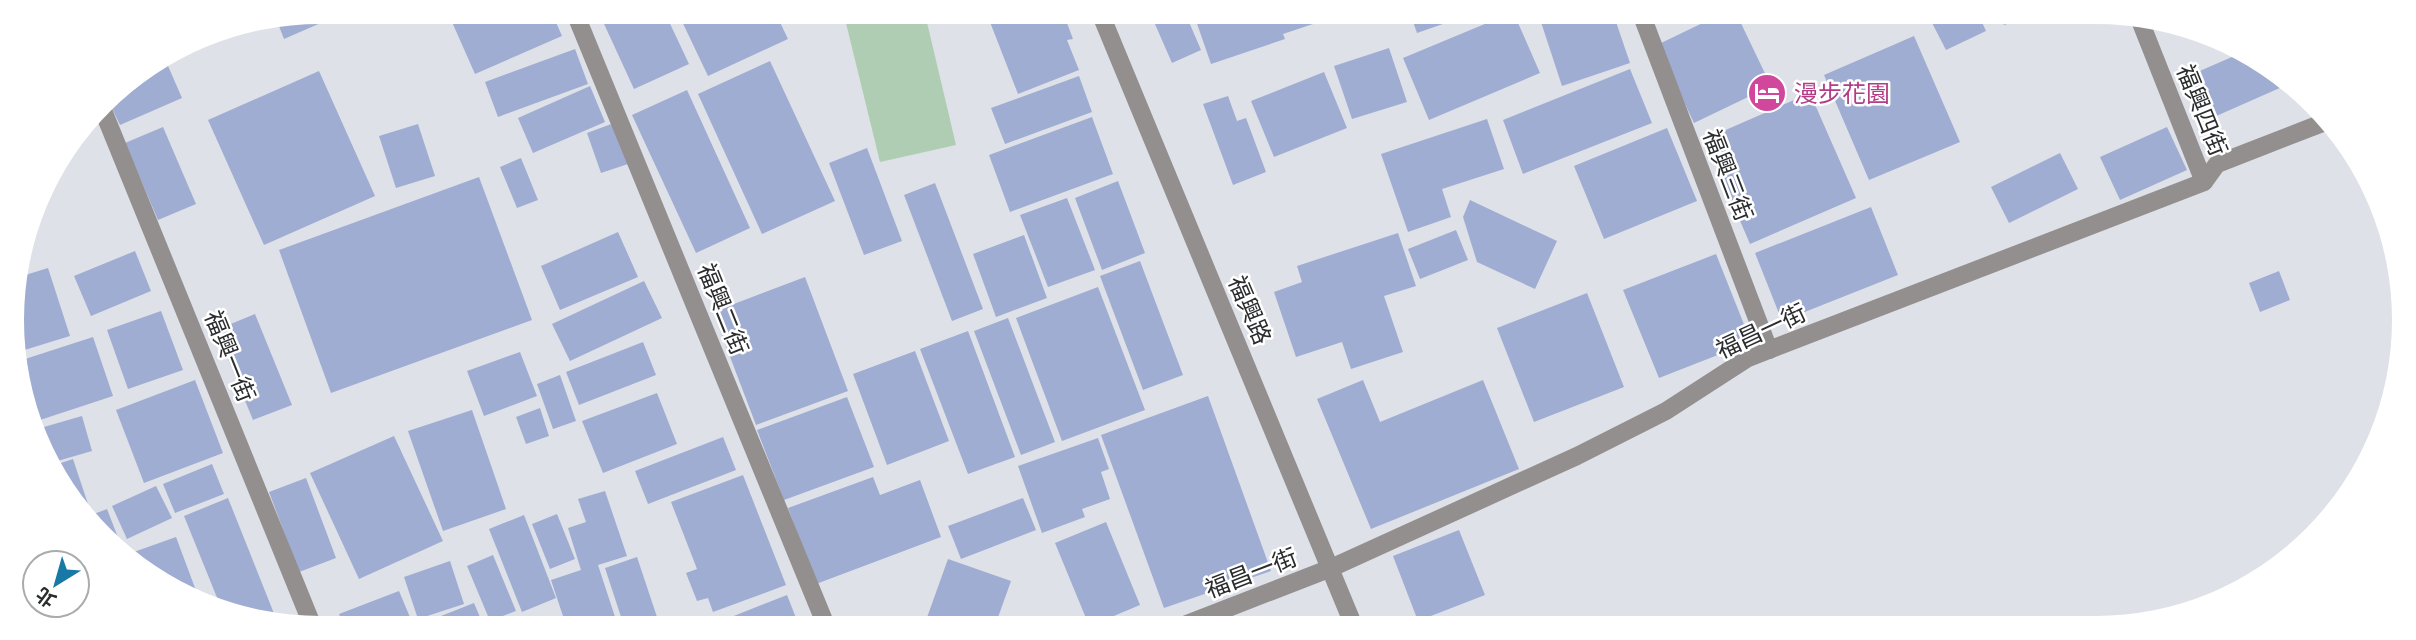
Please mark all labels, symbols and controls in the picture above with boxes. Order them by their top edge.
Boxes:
street label: 福興四街 [2172,60,2232,160]
hotel icon: 漫步花園 [1746,72,1788,114]
place label: 漫步花園 [1794,80,1890,107]
street label: 福興三街 [1698,125,1758,225]
street label: 福興二街 [693,259,753,359]
street label: 福興路 [1224,272,1276,348]
street label: 福昌一街 [1712,298,1810,364]
street label: 福興一街 [200,306,260,406]
street label: 福昌一街 [1201,543,1301,603]
north arrow [21,549,91,619]
text: 北 [32,583,60,611]

